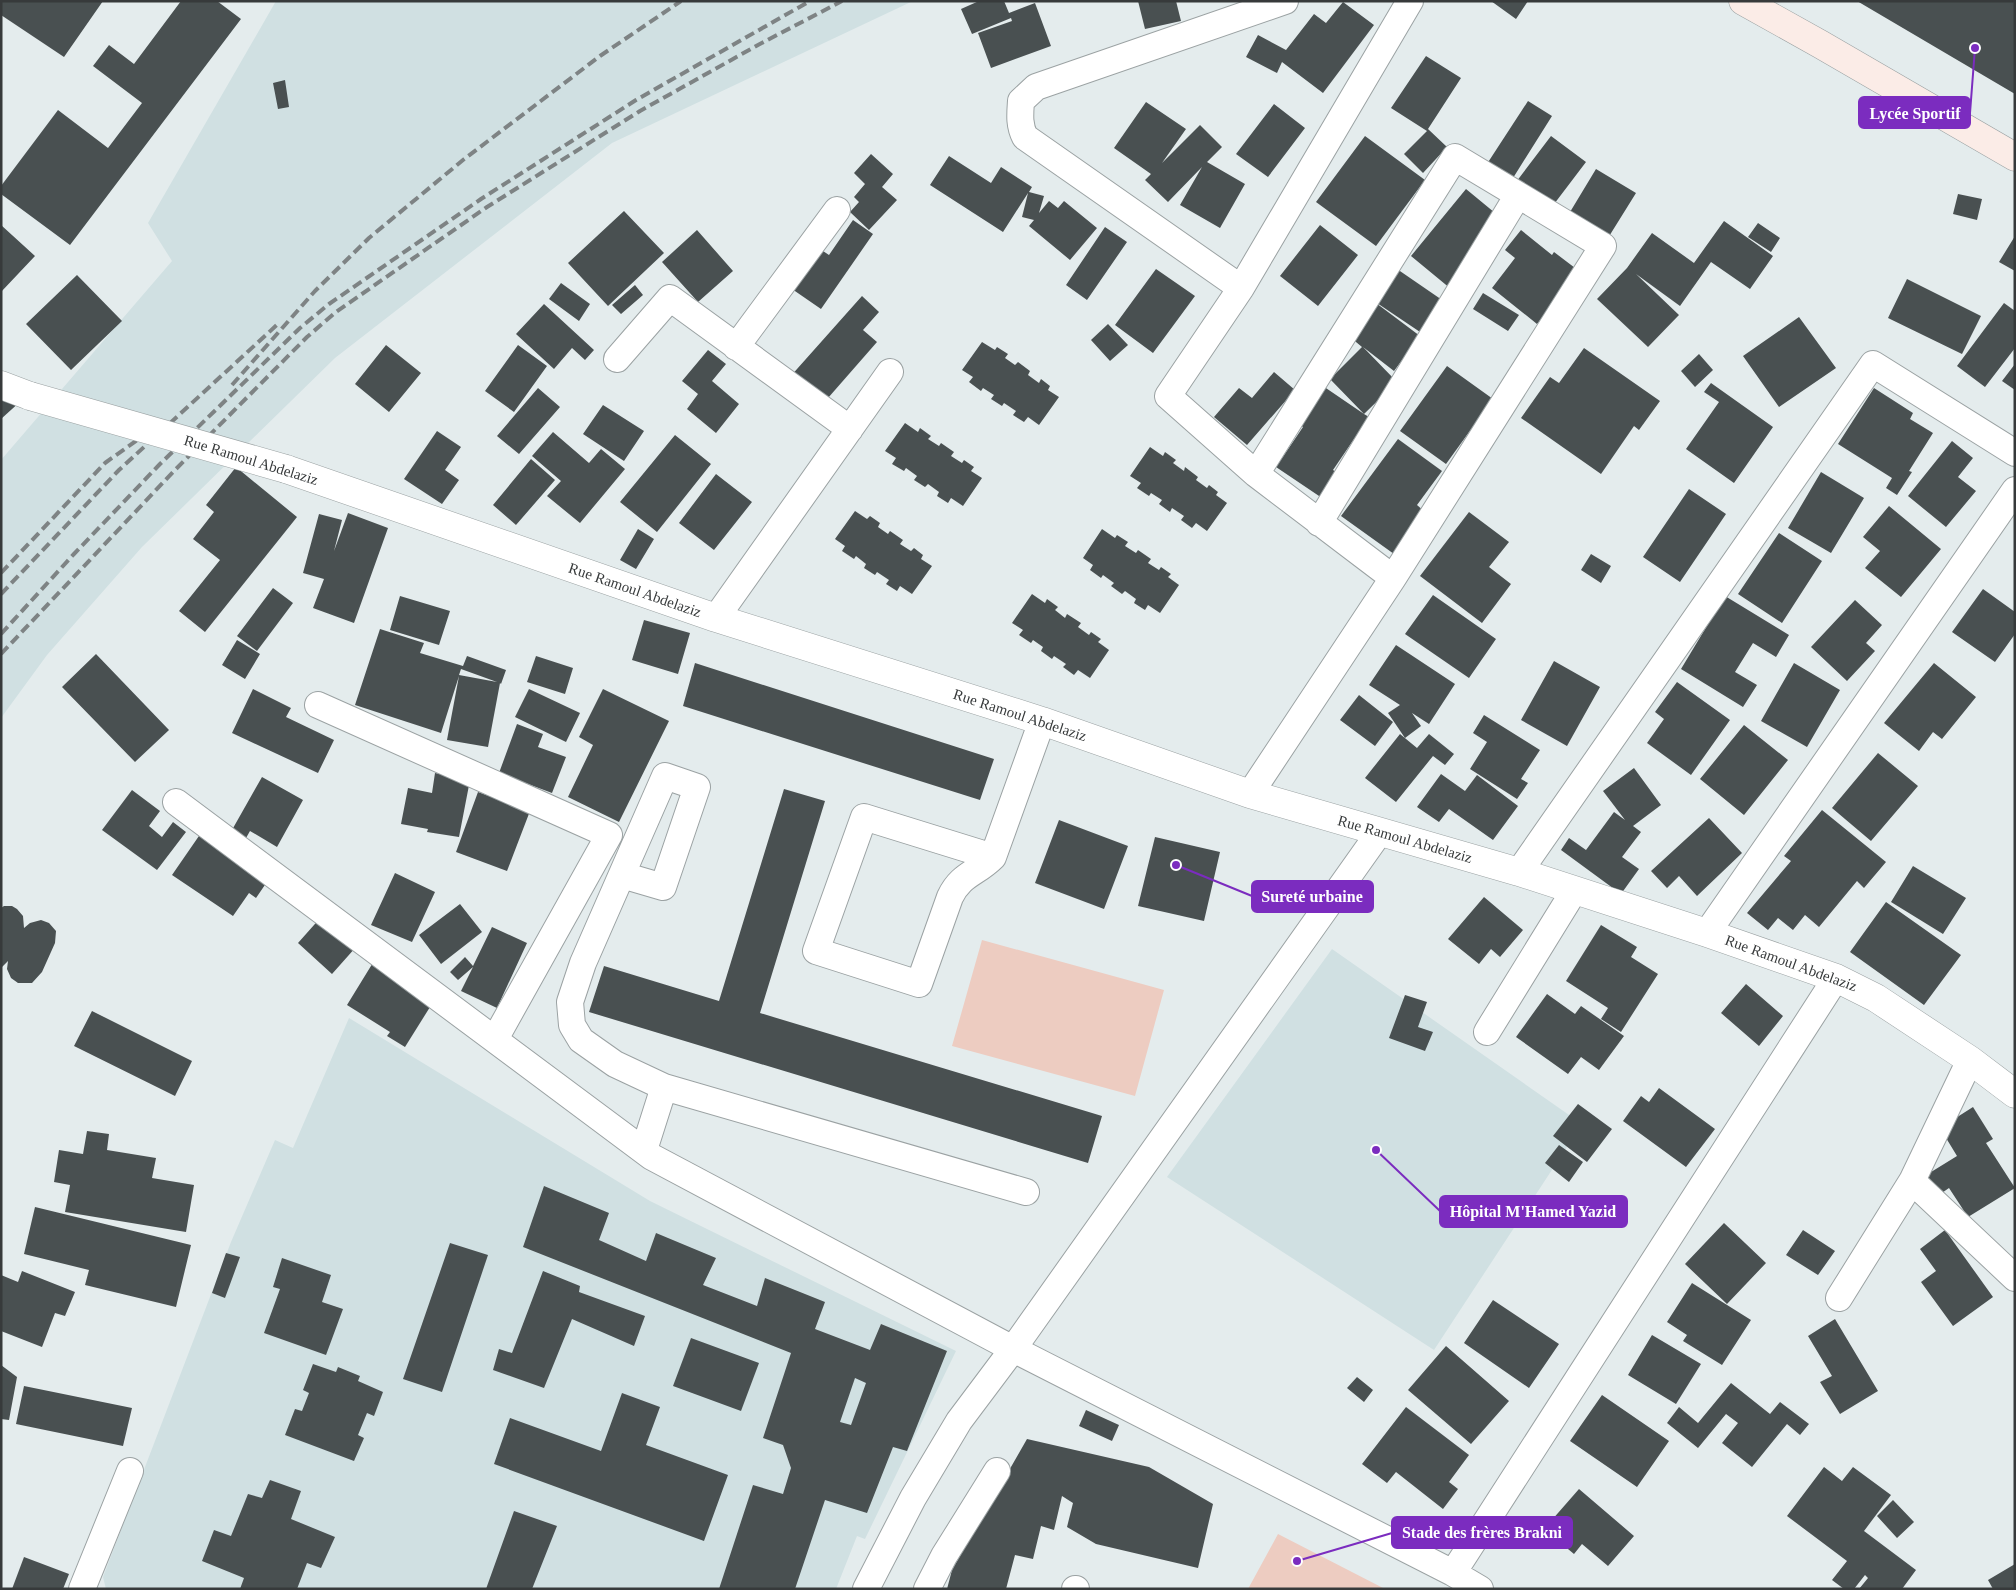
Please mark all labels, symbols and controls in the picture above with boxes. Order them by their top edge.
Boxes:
callout: Lycée Sportif [1859,97,1970,128]
text: Lycée Sportif [1869,105,1961,123]
street label: Rue Ramoul Abdelaziz [182,432,320,488]
street label: Rue Ramoul Abdelaziz [567,560,704,620]
street label: Rue Ramoul Abdelaziz [951,686,1089,744]
street label: Rue Ramoul Abdelaziz [1336,812,1474,866]
callout: Sureté urbaine [1252,881,1373,912]
text: Sureté urbaine [1261,888,1363,905]
street label: Rue Ramoul Abdelaziz [1723,932,1859,994]
callout: Hôpital M'Hamed Yazid [1440,1196,1627,1227]
text: Hôpital M'Hamed Yazid [1450,1203,1616,1221]
callout: Stade des frères Brakni [1392,1517,1572,1548]
text: Stade des frères Brakni [1402,1524,1563,1541]

